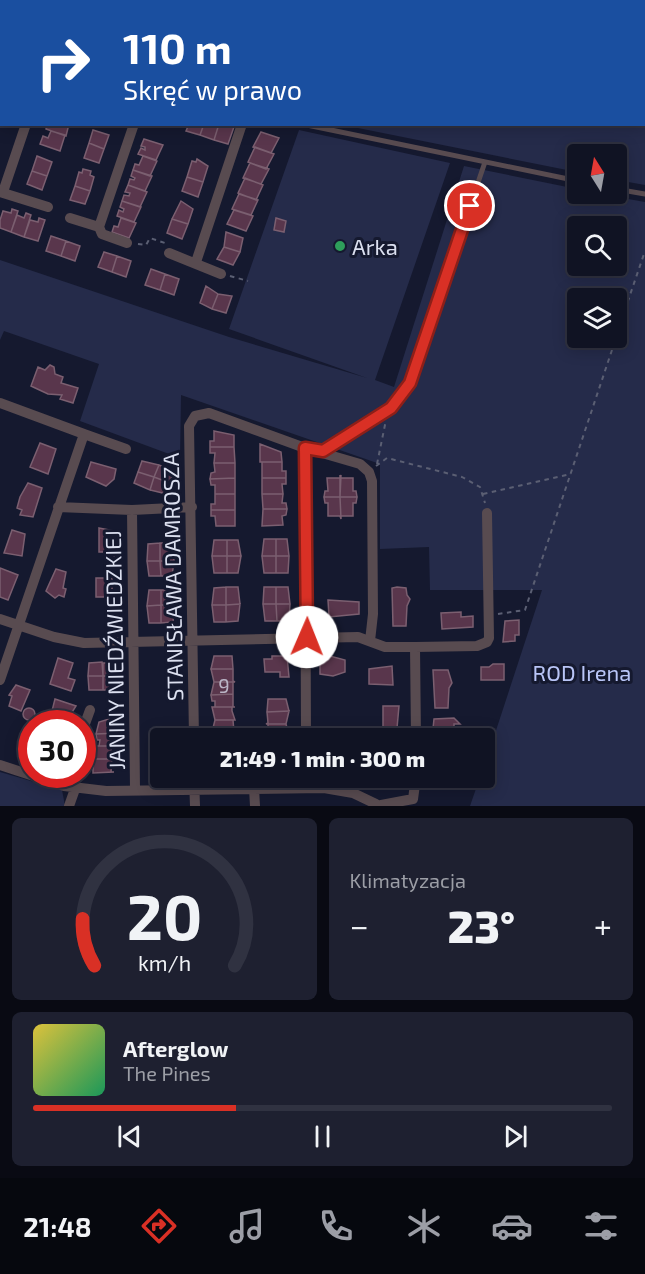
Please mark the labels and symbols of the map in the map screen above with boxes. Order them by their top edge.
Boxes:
north arrow [567,144,627,204]
pin [444,180,495,231]
place label: Arka [352,233,398,259]
marker: Arka [333,239,347,253]
street label: STANISŁAWA DAMROSZA [157,452,187,701]
street label: JANINY NIEDŹWIEDZKIEJ [99,530,129,770]
position arrow [275,605,339,669]
park label: ROD Irena [533,659,631,685]
house number: 9 [218,673,230,697]
speed limit sign: 30 [18,710,96,788]

